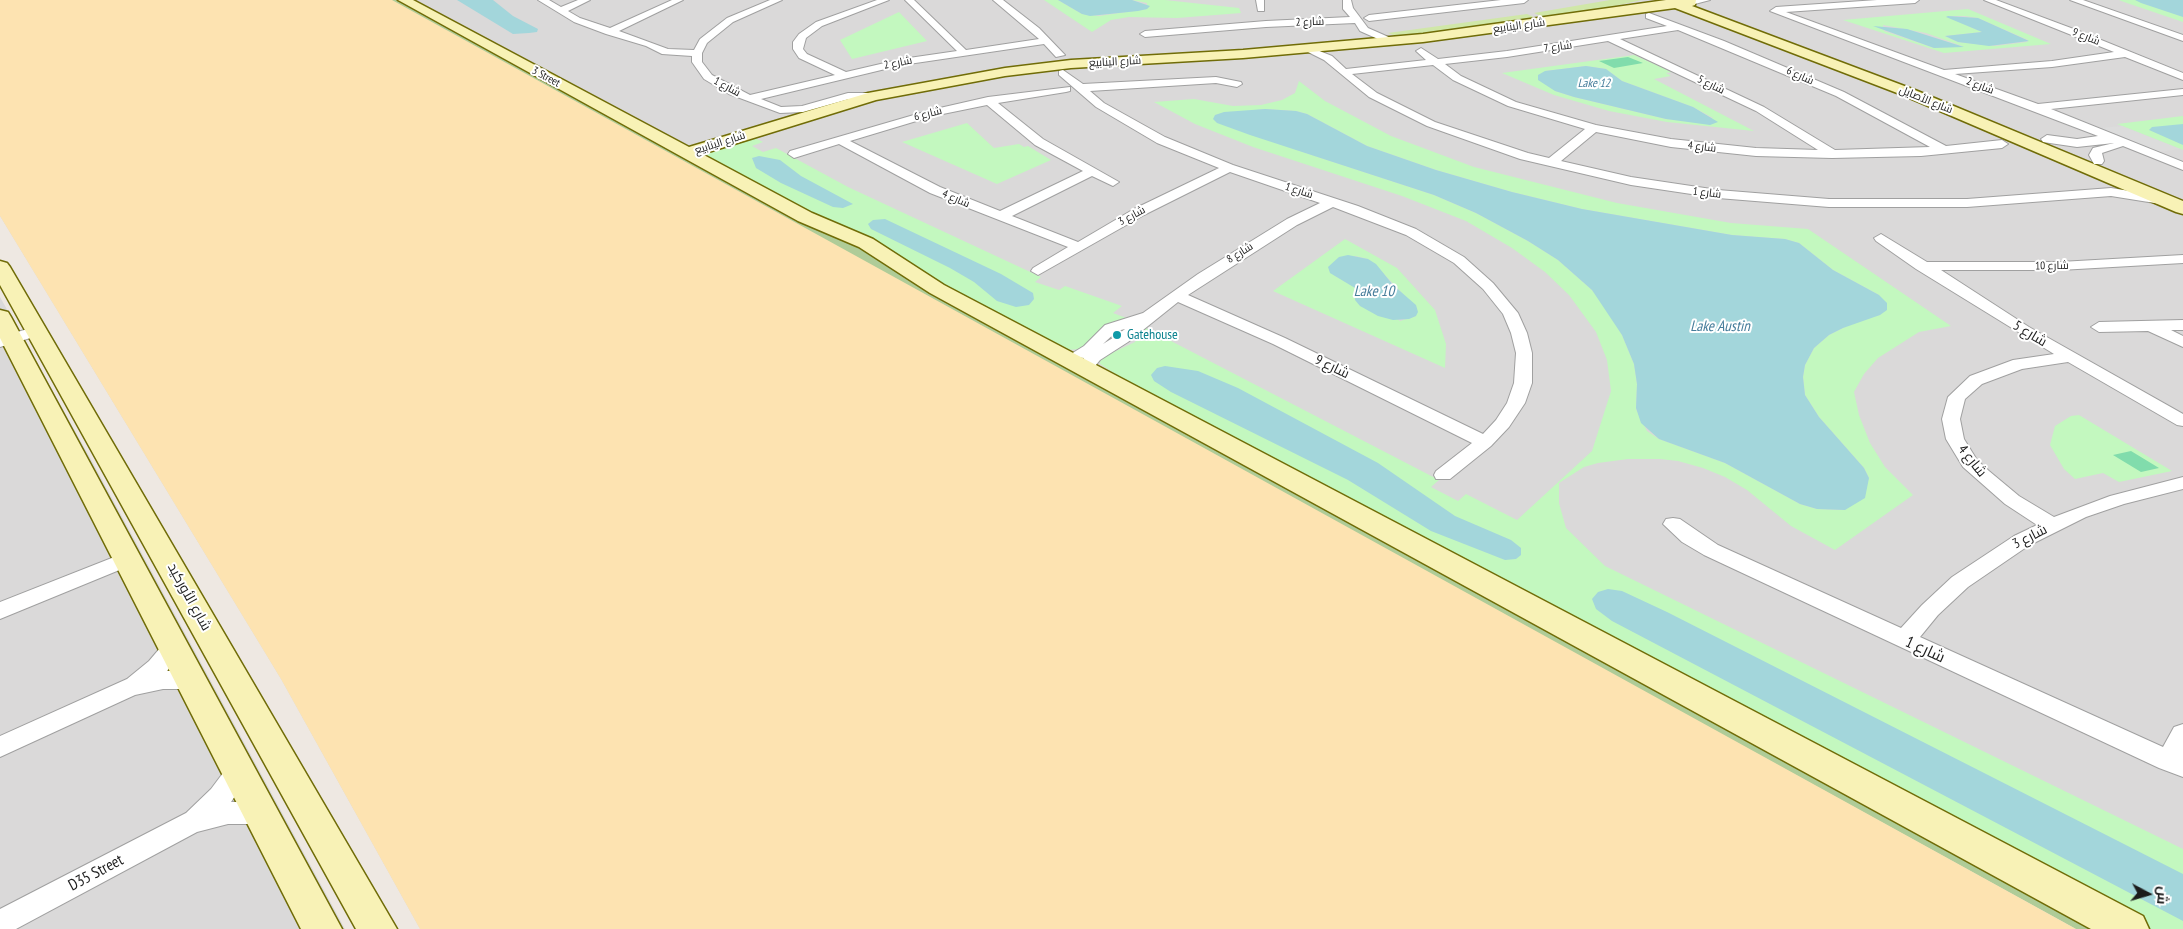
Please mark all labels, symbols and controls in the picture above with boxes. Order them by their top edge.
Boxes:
street label: شارع 2 [1295,15,1325,29]
street label: شارع الينابيع [1492,16,1546,36]
street label: شارع 9 [2070,26,2102,48]
street label: شارع 7 [1543,38,1573,56]
street label: شارع 2 [883,54,913,72]
street label: شارع الينابيع [1088,54,1142,70]
street label: 3 Street [530,64,562,90]
street label: شارع 6 [1784,64,1816,88]
street label: شارع 5 [1695,73,1727,97]
street label: شارع 1 [711,74,743,100]
street label: شارع 2 [1964,75,1996,97]
water label: Lake 12 [1578,77,1610,91]
street label: شارع الأصايل [1897,83,1955,117]
street label: شارع 6 [913,104,943,124]
street label: شارع الينابيع [693,129,747,157]
street label: شارع 4 [1687,139,1717,155]
street label: شارع 1 [1283,180,1315,202]
street label: شارع 1 [1692,185,1722,201]
street label: شارع 4 [940,187,972,211]
street label: شارع 3 [1116,203,1148,229]
street label: شارع 8 [1224,240,1256,266]
street label: شارع 10 [2035,259,2069,273]
water label: Lake 10 [1354,283,1394,301]
street label: شارع 5 [2010,317,2050,351]
water label: Lake Austin [1690,318,1750,336]
place label: Gatehouse [1127,327,1178,343]
marker: Gatehouse [1111,329,1123,341]
street label: شارع 9 [1312,351,1352,383]
street label: شارع 4 [1954,442,1990,480]
street label: شارع 3 [2010,521,2050,553]
street label: شارع الأوركيد [164,560,214,634]
street label: شارع 1 [1902,633,1948,667]
street label: D35 Street [65,851,127,895]
north arrow [2123,869,2173,919]
text: ش [2153,886,2173,905]

